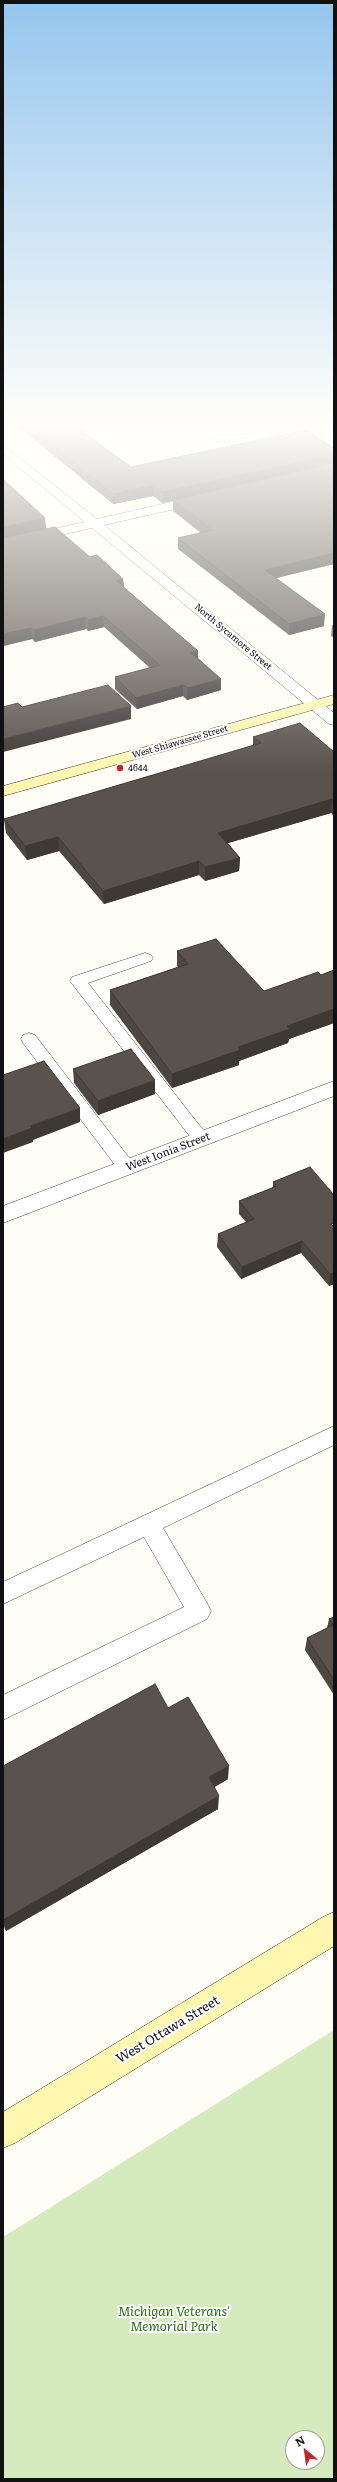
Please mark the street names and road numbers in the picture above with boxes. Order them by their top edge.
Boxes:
street label: North Sycamore Street [192,602,274,672]
street label: West Shiawassee Street [131,723,229,761]
street label: West Ionia Street [124,1130,212,1174]
street label: West Ottawa Street [113,1993,223,2067]

